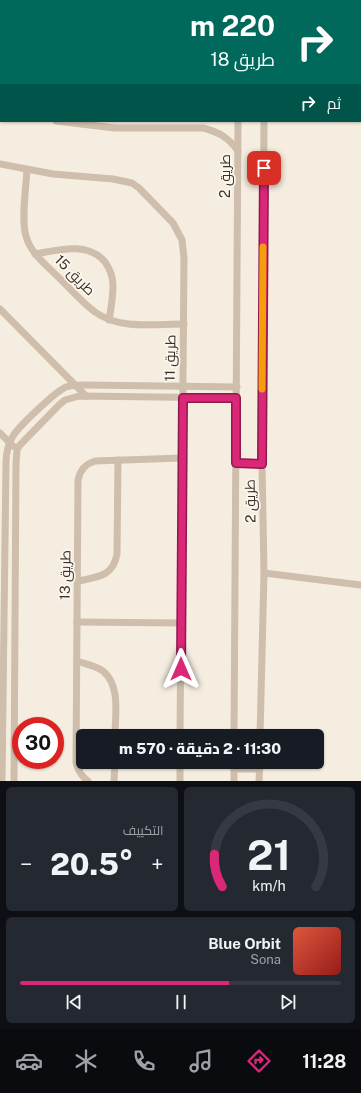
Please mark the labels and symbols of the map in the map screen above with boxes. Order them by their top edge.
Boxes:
pin [247,151,281,185]
street label: طريق 2 [217,154,234,198]
street label: طريق 15 [51,252,98,299]
street label: طريق 11 [162,334,179,382]
street label: طريق 2 [242,479,259,523]
street label: طريق 13 [57,550,74,600]
position arrow [160,648,202,690]
speed limit sign: 30 [12,717,64,769]

